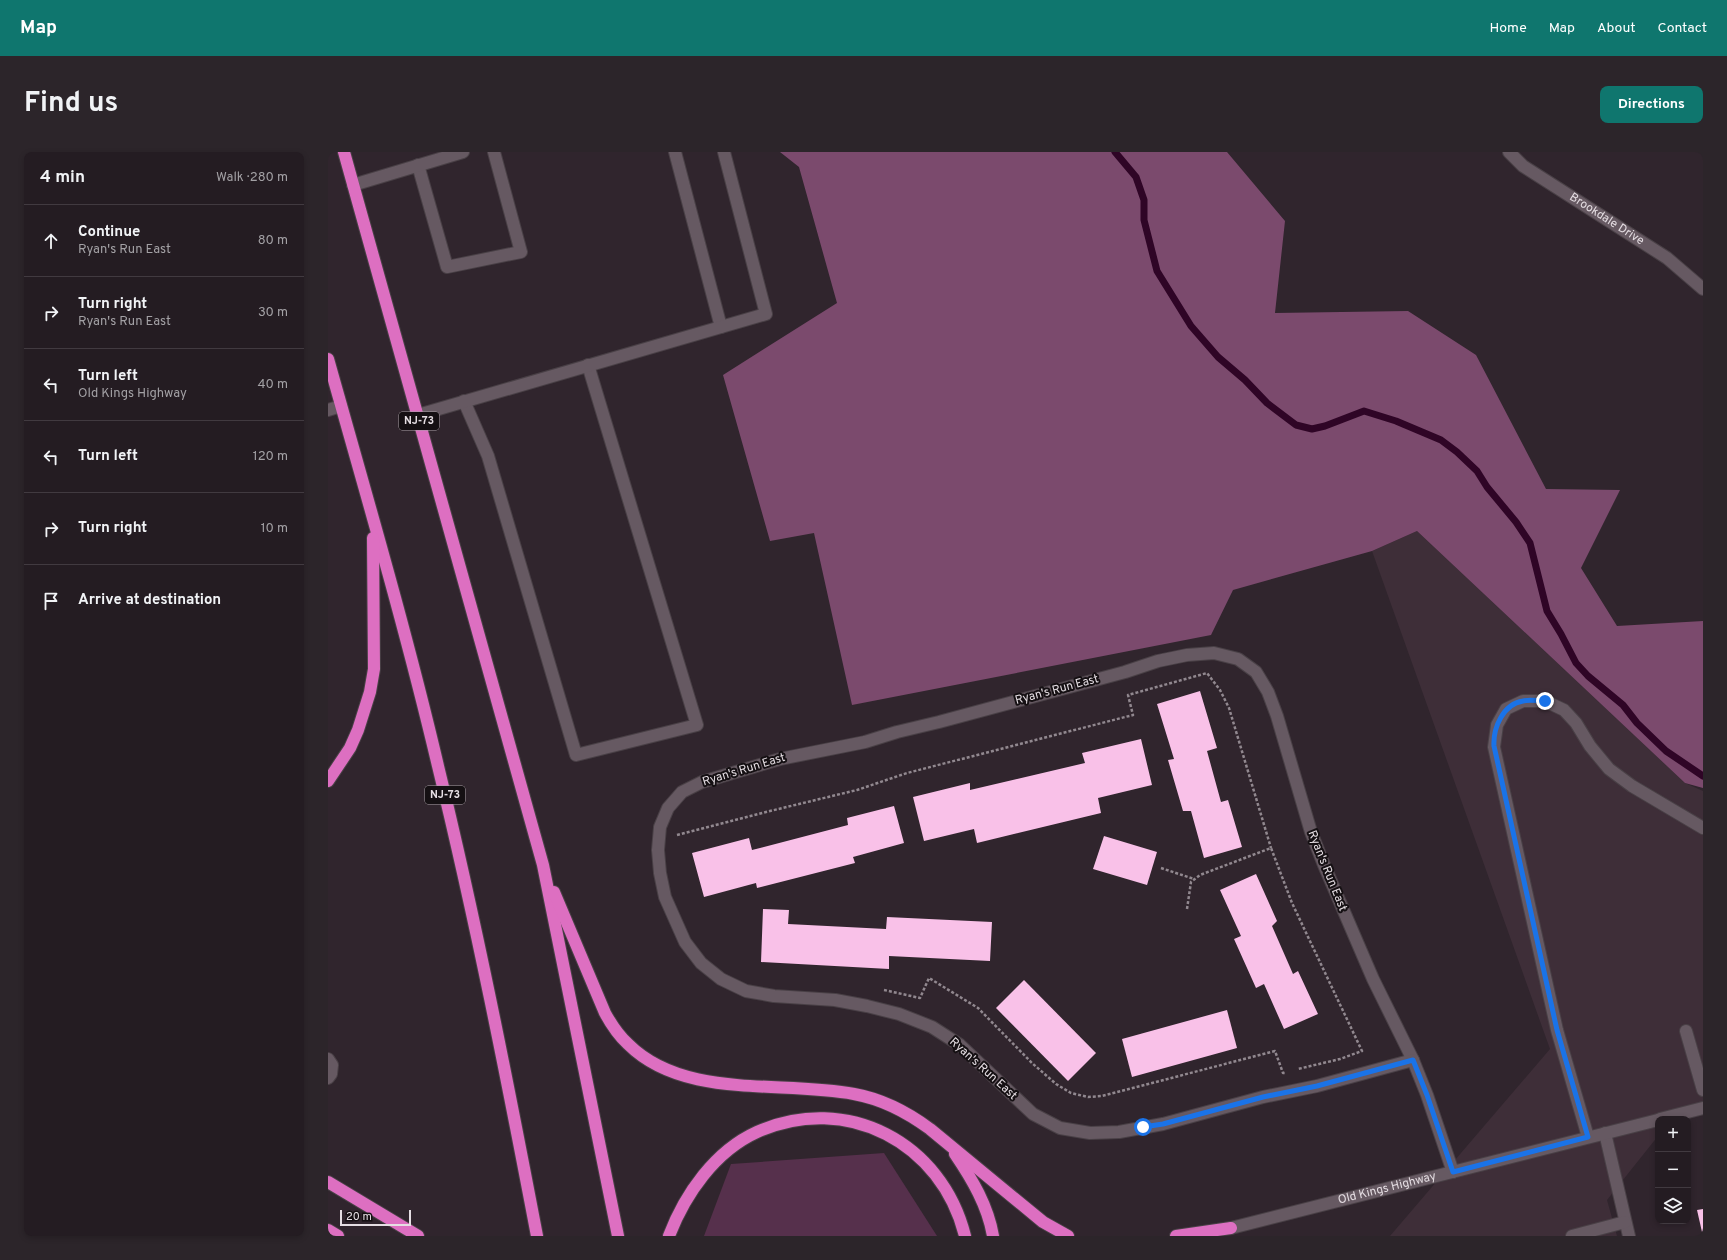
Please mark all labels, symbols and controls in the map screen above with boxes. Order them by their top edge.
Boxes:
text: Map [20,16,57,40]
text: Home [1490,20,1527,37]
text: Map [1549,20,1575,37]
text: About [1597,20,1636,37]
text: Contact [1658,20,1707,37]
text: Find us [24,86,118,122]
button: Directions [1600,86,1703,123]
text: 4 min [40,167,85,189]
text: Walk · 280 m [216,170,288,186]
street label: Brookdale Drive [1566,190,1647,249]
text: Continue [78,223,140,242]
icon: ahead [40,230,62,252]
text: 80 m [258,233,288,249]
text: Ryan's Run East [78,242,171,258]
text: Turn right [78,295,147,314]
icon: right [40,302,62,324]
text: 30 m [258,305,288,321]
text: Ryan's Run East [78,314,171,330]
text: Turn left [78,367,138,386]
icon: left [40,374,62,396]
text: 40 m [258,377,288,393]
text: Old Kings Highway [78,386,187,402]
road number: NJ-73 [399,412,439,430]
icon: left [40,446,62,468]
text: Turn left [78,447,138,466]
text: 120 m [253,449,288,465]
icon: right [40,518,62,540]
text: Turn right [78,519,147,538]
text: 10 m [261,521,288,537]
icon: arrive [40,590,62,612]
text: Arrive at destination [78,591,221,610]
street label: Ryan's Run East [1013,671,1101,709]
route end [1536,692,1554,710]
street label: Ryan's Run East [701,750,787,790]
road number: NJ-73 [425,786,465,804]
street label: Ryan's Run East [1304,828,1350,914]
street label: Ryan's Run East [946,1034,1020,1104]
map controls [1655,1116,1691,1224]
button: + [1655,1116,1691,1152]
route start [1134,1118,1152,1136]
button: − [1655,1152,1691,1188]
street label: Old Kings Highway [1336,1168,1438,1209]
button: layers [1655,1188,1691,1224]
scale bar [340,1208,411,1227]
text: 20 m [346,1210,372,1224]

